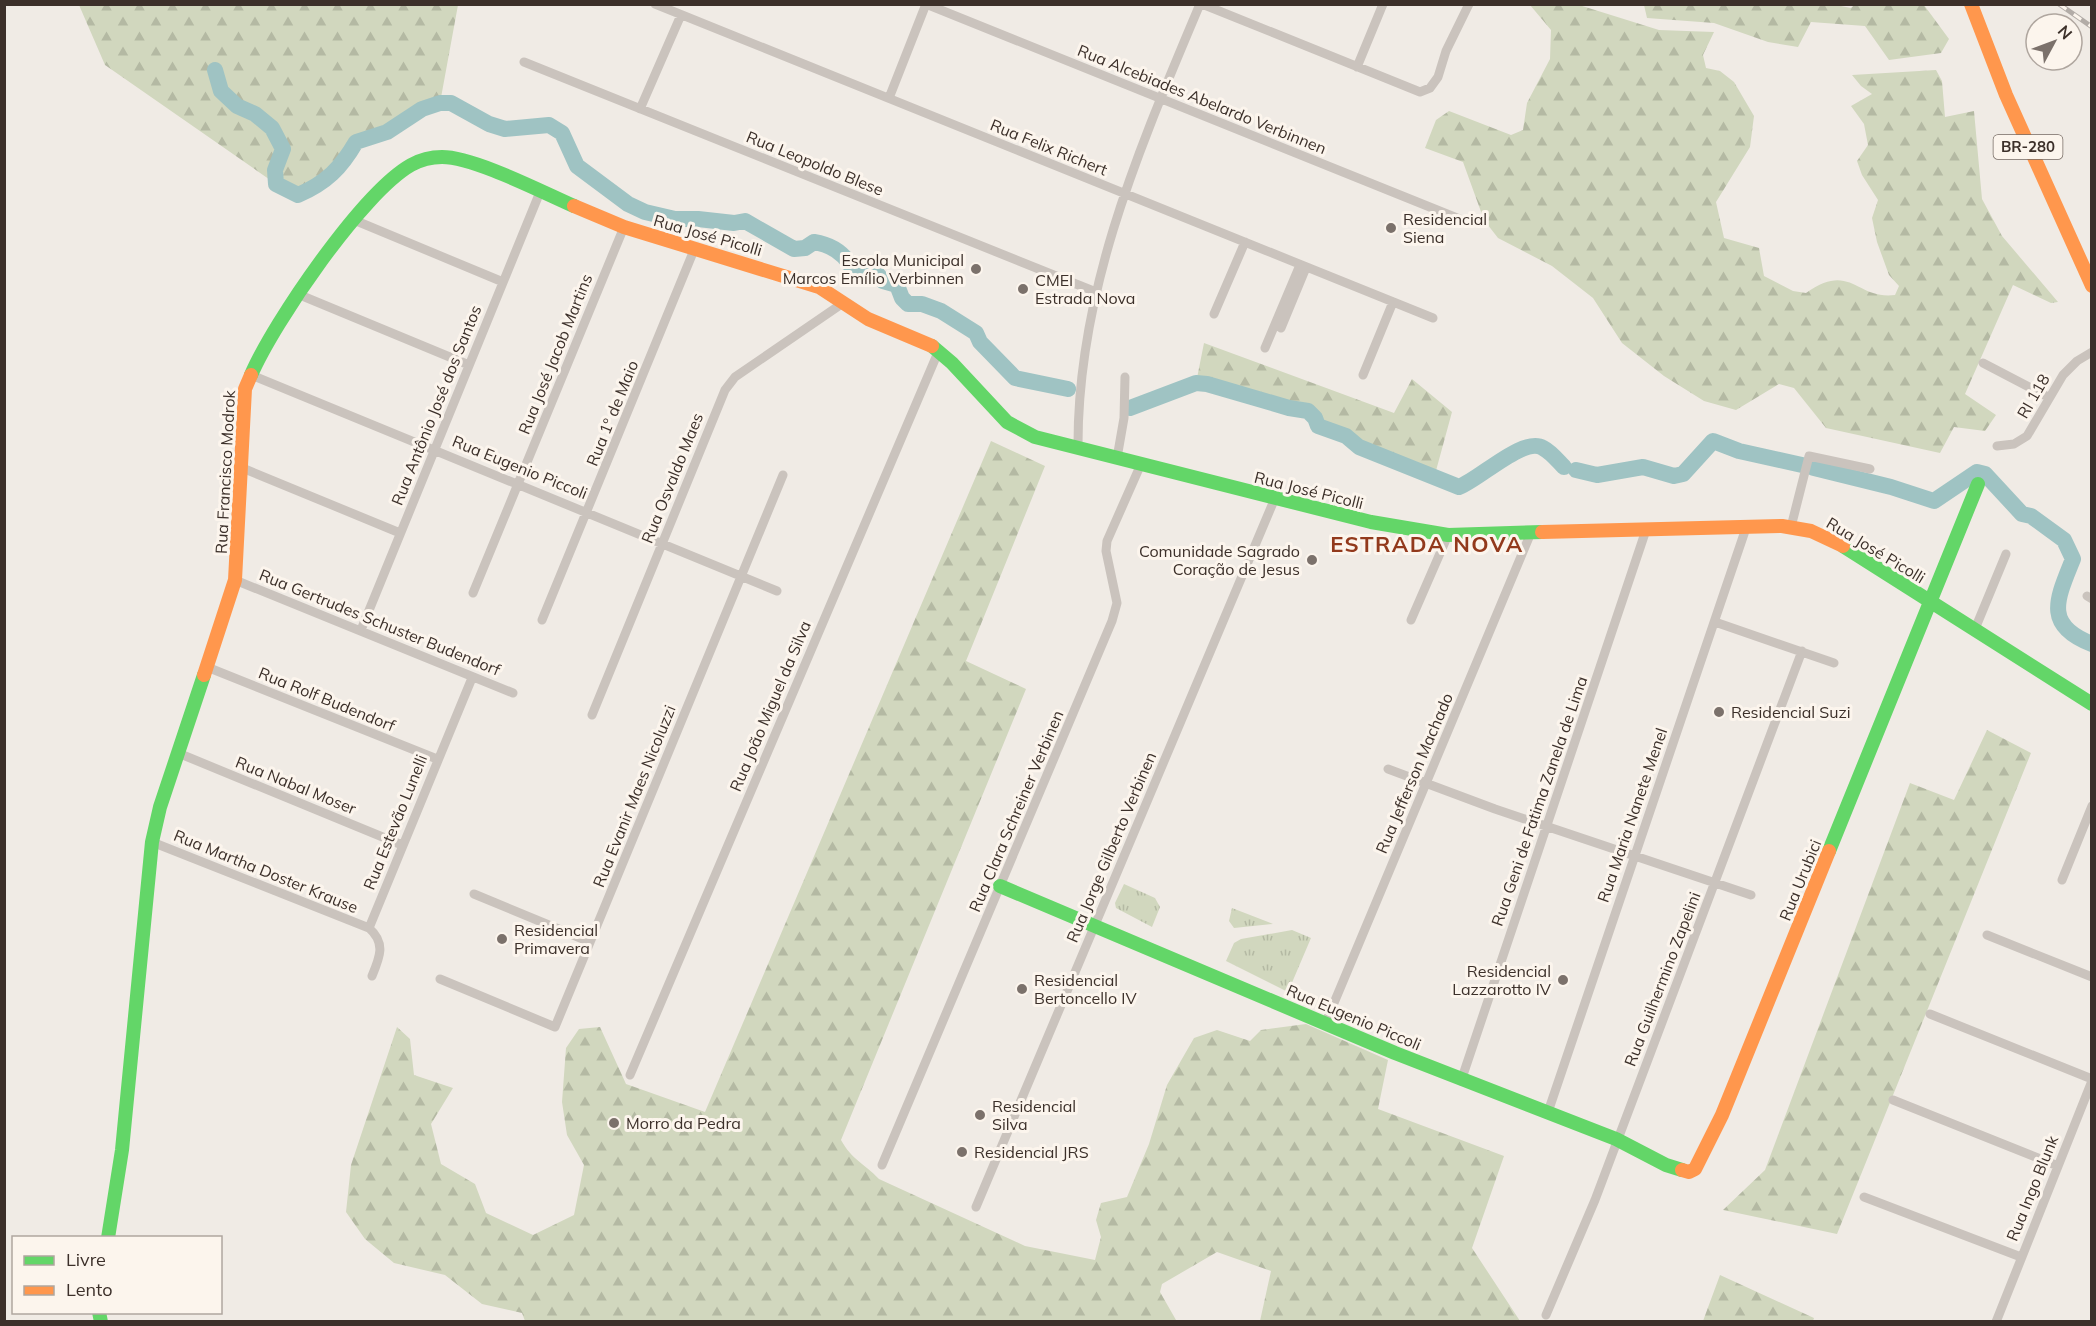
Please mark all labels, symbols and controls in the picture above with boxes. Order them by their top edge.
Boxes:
north arrow [2024,12,2084,72]
text: N [2054,21,2077,43]
street label: Rua Alcebiades Abelardo Verbinnen [1075,40,1329,158]
street label: Rua Felix Richert [988,114,1111,180]
street label: Rua Leopoldo Blese [744,126,886,200]
road number: BR-280 [1994,135,2062,159]
place label: Residencial Siena [1403,209,1487,247]
street label: Rua José Picolli [651,210,765,260]
marker: Residencial Siena [1384,221,1398,235]
place label: Escola Municipal Marcos Emílio Verbinnen [783,250,964,288]
marker: Escola Municipal Marcos Emílio Verbinnen [969,262,983,276]
place label: CMEI Estrada Nova [1035,270,1135,308]
street label: Rua José Jacob Martins [514,271,596,437]
marker: CMEI Estrada Nova [1016,282,1030,296]
street label: Rua Antônio José dos Santos [387,302,485,508]
street label: Rua 1º de Maio [582,357,642,469]
street label: RI 118 [2012,370,2054,422]
street label: Rua Francisco Modrok [211,389,239,554]
street label: Rua Osvaldo Maes [637,410,707,546]
street label: Rua Eugenio Piccoli [449,431,591,503]
street label: Rua José Picolli [1252,467,1366,513]
street label: Rua José Picolli [1823,513,1929,587]
district label: ESTRADA NOVA [1330,530,1524,558]
place label: Comunidade Sagrado Coração de Jesus [1139,541,1300,579]
marker: Comunidade Sagrado Coração de Jesus [1305,553,1319,567]
street label: Rua Gertrudes Schuster Budendorf [256,564,504,680]
street label: Rua João Miguel da Silva [725,618,815,794]
street label: Rua Rolf Budendorf [256,662,399,736]
street label: Rua Geni de Fatima Zanela de Lima [1487,673,1591,929]
street label: Rua Jefferson Machado [1371,690,1457,856]
street label: Rua Evanir Maes Nicoluzzi [588,702,680,890]
place label: Residencial Suzi [1731,702,1851,722]
marker: Residencial Suzi [1712,705,1726,719]
street label: Rua Clara Schreiner Verbinen [964,707,1068,915]
street label: Rua Maria Nanete Menel [1593,725,1671,905]
street label: Rua Jorge Gilberto Verbinen [1062,749,1160,945]
street label: Rua Estevão Lunelli [359,751,431,893]
street label: Rua Nabal Moser [233,752,359,818]
street label: Rua Martha Doster Krause [171,825,361,917]
street label: Rua Urubici [1775,836,1825,924]
street label: Rua Guilhermino Zapelini [1619,889,1705,1069]
place label: Residencial Primavera [514,920,598,958]
marker: Residencial Primavera [495,932,509,946]
place label: Residencial Lazzarotto IV [1452,961,1552,999]
place label: Residencial Bertoncello IV [1034,970,1137,1008]
marker: Residencial Lazzarotto IV [1556,973,1570,987]
street label: Rua Eugenio Piccoli [1284,980,1424,1054]
marker: Residencial Bertoncello IV [1015,982,1029,996]
place label: Residencial Silva [992,1096,1076,1134]
marker: Residencial Silva [973,1108,987,1122]
place label: Morro da Pedra [626,1113,741,1133]
marker: Morro da Pedra [607,1116,621,1130]
street label: Rua Ingo Blunk [2002,1132,2063,1244]
place label: Residencial JRS [974,1142,1089,1162]
marker: Residencial JRS [955,1145,969,1159]
legend [12,1236,222,1314]
text: Livre [66,1248,106,1271]
text: Lento [66,1278,113,1301]

